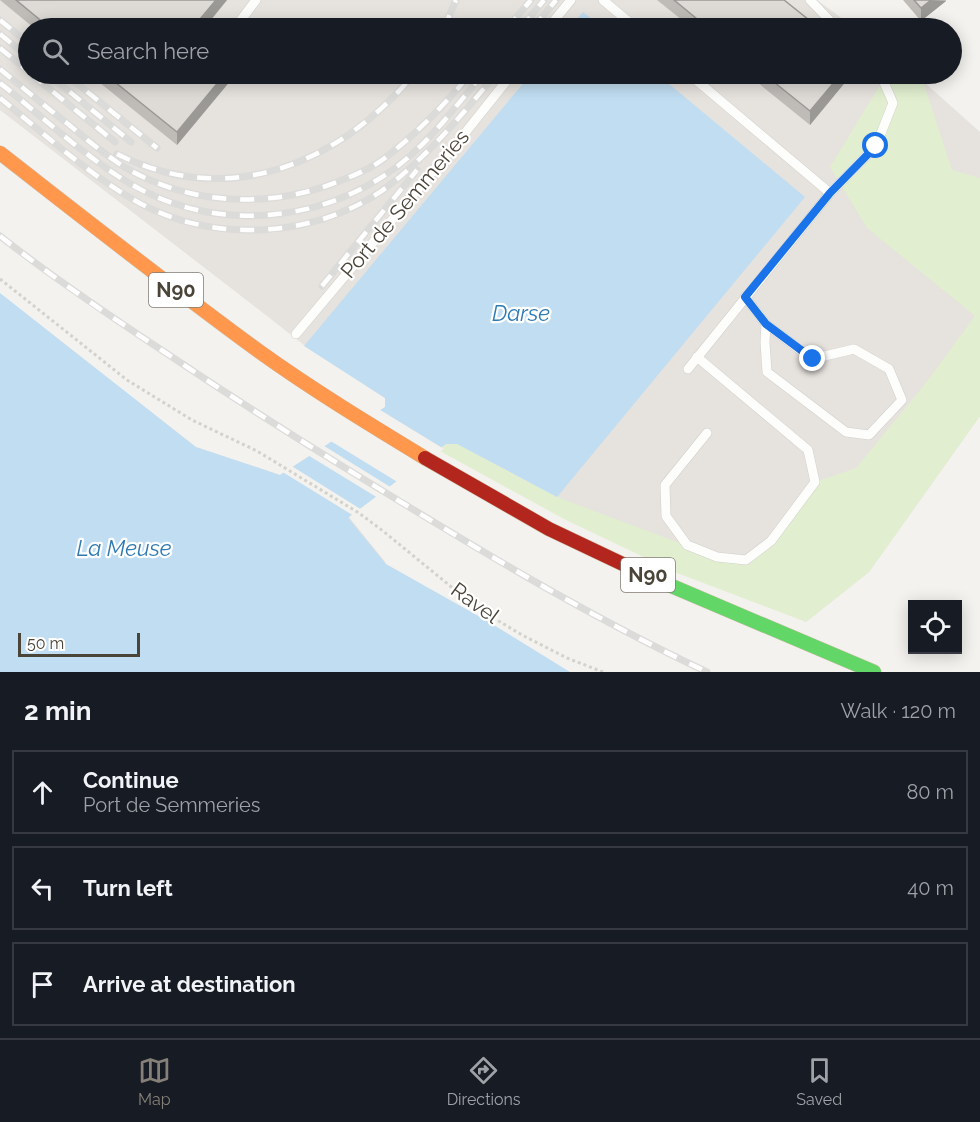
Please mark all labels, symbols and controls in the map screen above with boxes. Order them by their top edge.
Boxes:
search box [18,18,962,84]
icon: search [39,35,72,68]
text: Search here [87,38,209,64]
street label: Port de Semmeries [335,124,474,283]
route start [862,132,888,158]
road number: N90 [149,273,203,307]
water label: Darse [492,300,550,326]
route end [799,345,825,371]
water label: La Meuse [76,535,172,561]
road number: N90 [621,558,675,592]
street label: Ravel [446,577,505,629]
map controls [908,600,962,654]
button: locate [908,600,962,654]
scale bar [18,630,140,658]
text: 50 m [27,634,64,653]
text: 2 min [24,696,91,726]
text: Walk · 120 m [841,699,956,723]
text: Continue [83,767,179,793]
icon: ahead [26,776,59,809]
text: 80 m [906,780,954,804]
text: Port de Semmeries [83,793,260,817]
icon: left [26,872,59,905]
text: Turn left [83,875,173,901]
text: 40 m [907,876,954,900]
icon: arrive [26,968,59,1001]
text: Arrive at destination [83,971,296,997]
tab: Map [138,1054,171,1109]
tab: Directions [447,1054,521,1109]
tab: Saved [796,1054,842,1109]

